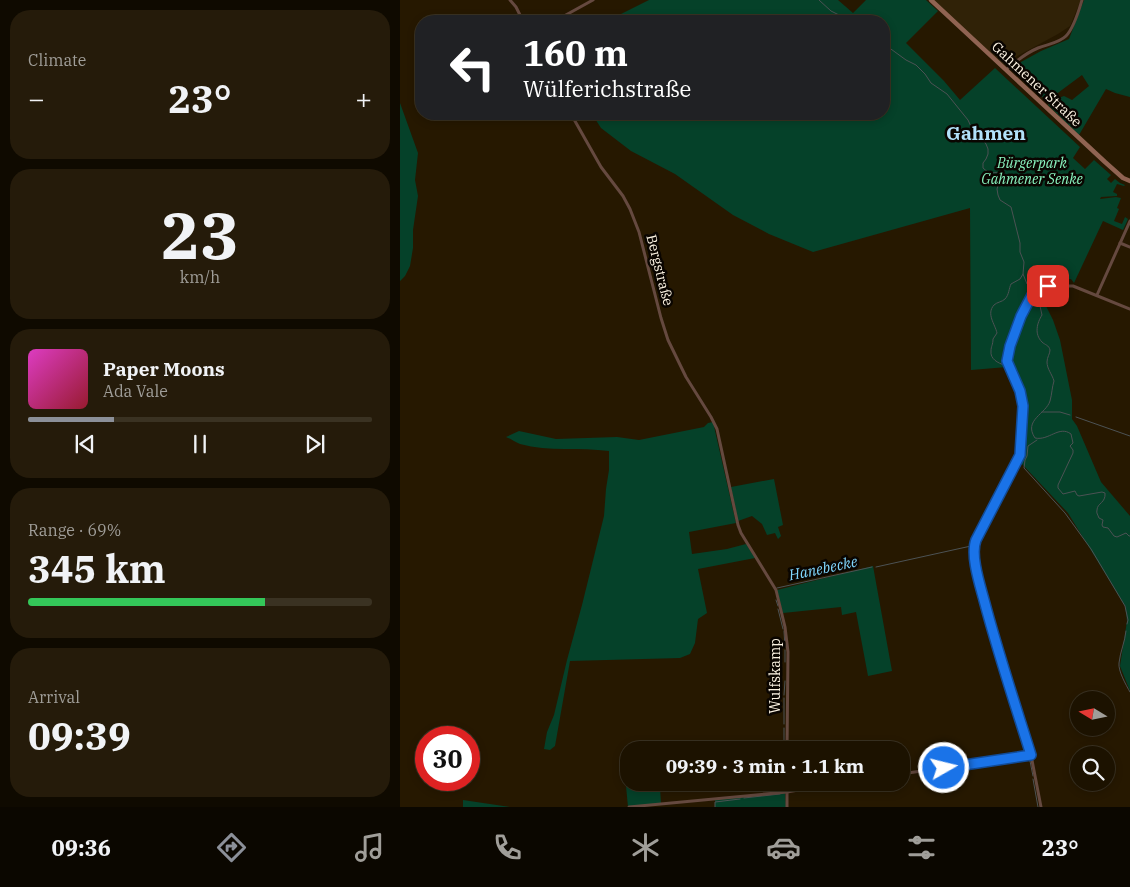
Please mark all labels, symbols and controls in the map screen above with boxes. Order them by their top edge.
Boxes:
text: 160 m [523,30,628,76]
icon: left [440,35,505,100]
street label: Gahmener Straße [988,38,1086,130]
text: Climate [28,50,86,70]
text: 23° [168,74,232,123]
text: Wülferichstraße [523,74,691,103]
text: − [28,80,45,117]
text: + [355,80,372,117]
district label: Gahmen [946,121,1026,145]
park label: Bürgerpark Gahmener Senke [981,154,1084,188]
text: 23 [161,192,239,277]
street label: Bergstraße [642,233,678,307]
pin [1027,265,1069,307]
text: km/h [180,267,220,287]
icon: arrive [1034,272,1062,300]
text: Paper Moons [103,357,225,381]
text: Ada Vale [103,381,168,401]
icon: previous [71,430,99,458]
icon: pause [186,430,214,458]
icon: next [301,430,329,458]
text: Range · 69% [28,520,121,540]
text: 345 km [28,544,166,593]
water label: Hanebecke [786,551,859,585]
street label: Wulfskamp [766,638,784,714]
text: Arrival [28,687,80,707]
north arrow [1070,691,1115,736]
map controls [1070,691,1115,791]
text: 09:39 [28,711,131,760]
speed limit sign: 30 [415,726,480,791]
position arrow [917,741,969,793]
button: search [1070,746,1115,791]
text: 09:39 · 3 min · 1.1 km [666,754,864,778]
icon: directions [214,830,249,865]
icon: music [352,830,387,865]
icon: phone [490,830,525,865]
icon: climate [628,830,663,865]
icon: car [766,830,801,865]
icon: filters [904,830,939,865]
text: 09:36 [51,833,111,862]
text: 23° [1042,833,1078,862]

